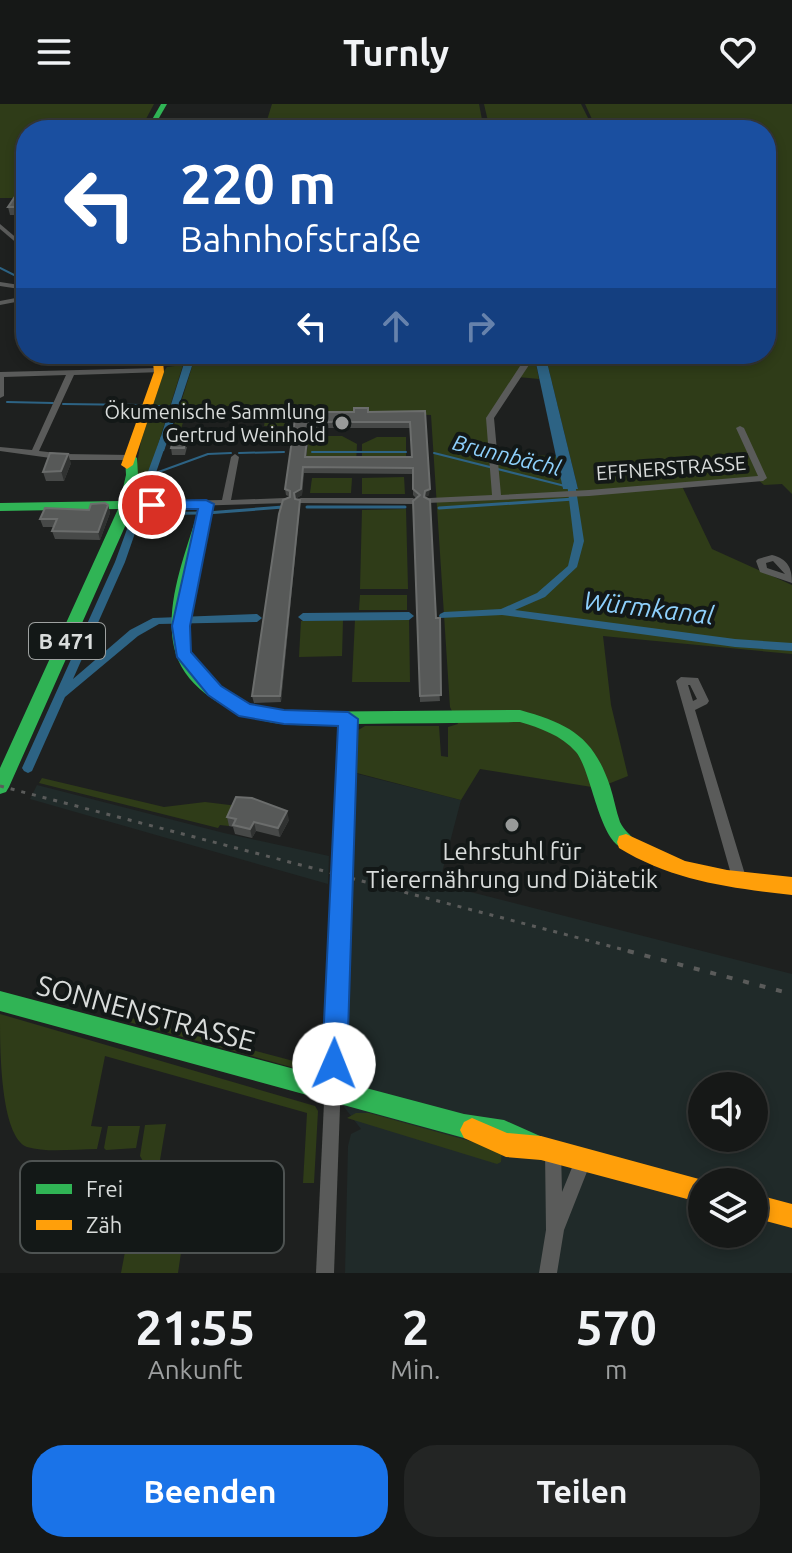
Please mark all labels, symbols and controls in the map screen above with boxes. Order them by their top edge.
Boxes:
icon: menu [32,30,76,74]
icon: heart [716,30,760,74]
text: Turnly [343,32,449,73]
icon: left [48,152,152,256]
text: 220 m [180,152,336,215]
text: Bahnhofstraße [180,218,421,259]
icon: left [290,304,334,348]
icon: ahead [374,304,418,348]
icon: right [458,304,502,348]
place label: Ökumenische Sammlung Gertrud Weinhold [105,400,326,446]
marker: Ökumenische Sammlung Gertrud Weinhold [333,414,351,432]
water label: Brunnbächl [450,429,564,480]
street label: EFFNERSTRASSE [595,451,747,484]
pin [118,471,186,539]
icon: arrive [130,483,174,527]
water label: Würmkanal [582,585,716,630]
road number: B 471 [29,623,105,659]
marker: Lehrstuhl für Tierernährung und Diätetik [503,816,521,834]
place label: Lehrstuhl für Tierernährung und Diätetik [366,838,658,893]
street label: SONNENSTRASSE [34,969,258,1057]
position arrow [292,1022,376,1106]
map controls [688,1072,768,1248]
button: sound [688,1072,768,1152]
legend [20,1161,284,1253]
button: layers [688,1168,768,1248]
text: Frei [86,1176,123,1201]
text: Zäh [86,1212,122,1237]
text: 21:55 [135,1300,255,1354]
text: 2 [402,1300,429,1354]
text: 570 [576,1300,657,1354]
text: Ankunft [148,1355,243,1384]
text: Min. [390,1355,441,1384]
text: m [605,1355,627,1384]
button: Beenden [32,1445,388,1537]
button: Teilen [404,1445,760,1537]

